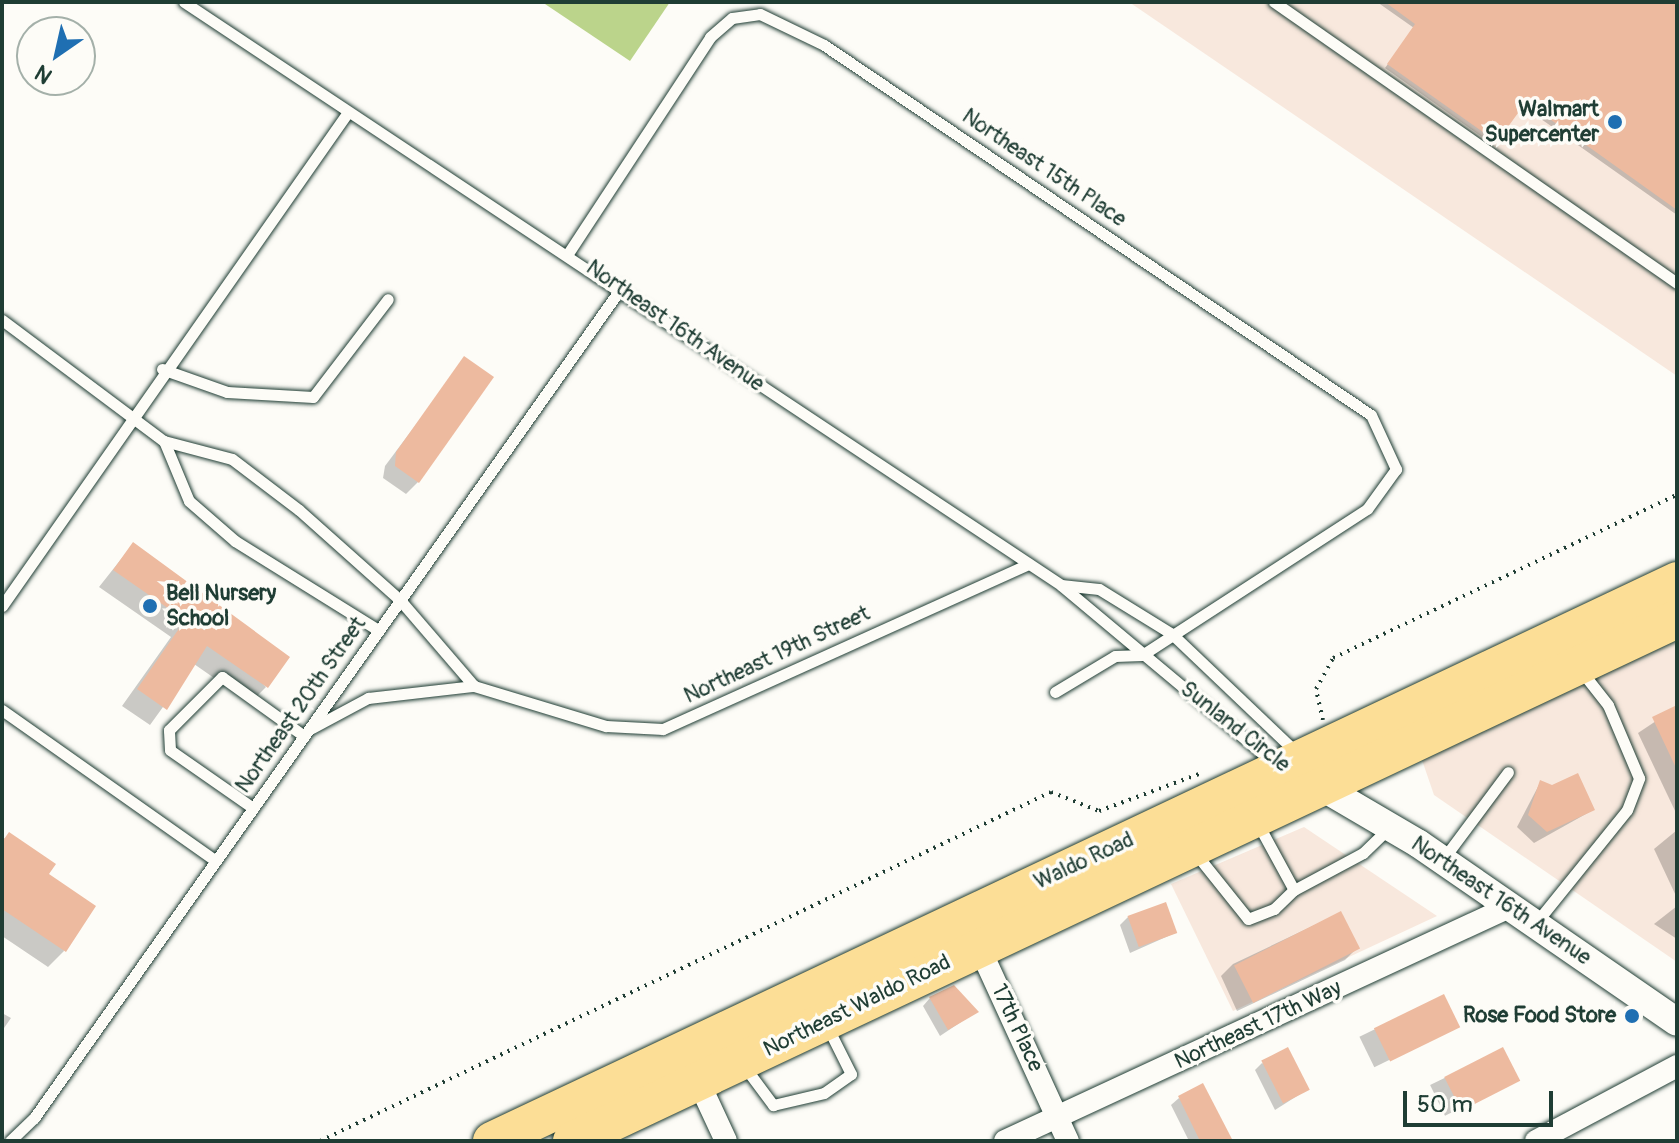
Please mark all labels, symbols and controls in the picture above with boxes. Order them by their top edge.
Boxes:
north arrow [16,16,96,96]
text: N [30,58,58,90]
place label: Walmart Supercenter [1485,96,1599,148]
street label: Northeast 15th Place [957,103,1131,233]
marker: Walmart Supercenter [1606,113,1624,131]
street label: Northeast 16th Avenue [581,255,769,397]
place label: Bell Nursery School [166,580,276,632]
marker: Bell Nursery School [141,597,159,615]
street label: Northeast 19th Street [680,600,874,710]
street label: Northeast 20th Street [230,612,372,798]
street label: Sunland Circle [1175,676,1295,778]
street label: Waldo Road [1030,826,1138,896]
street label: Northeast 16th Avenue [1406,831,1596,971]
street label: Northeast Waldo Road [759,949,955,1063]
street label: Northeast 17th Way [1170,975,1346,1075]
street label: 17th Place [985,980,1049,1076]
place label: Rose Food Store [1463,1003,1616,1029]
marker: Rose Food Store [1623,1007,1641,1025]
scale bar [1407,1075,1557,1125]
text: 50 m [1417,1090,1473,1119]

